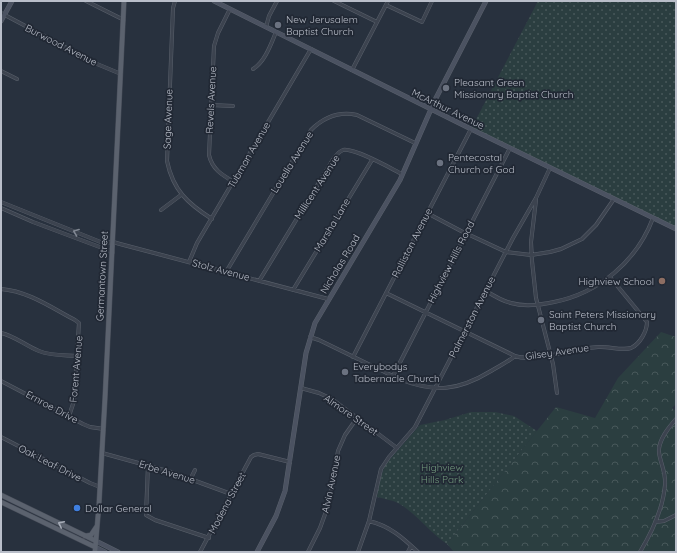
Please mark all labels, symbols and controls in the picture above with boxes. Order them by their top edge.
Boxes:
place label: New Jerusalem Baptist Church [286,13,358,38]
marker: New Jerusalem Baptist Church [273,20,283,30]
street label: Burwood Avenue [23,21,100,69]
street label: Revels Avenue [203,66,219,134]
place label: Pleasant Green Missionary Baptist Church [454,76,573,101]
marker: Pleasant Green Missionary Baptist Church [441,83,451,93]
street label: McArthur Avenue [410,86,487,132]
street label: Sage Avenue [160,88,176,149]
street label: Tubman Avenue [225,119,273,191]
street label: Louella Avenue [268,128,316,195]
place label: Pentecostal Church of God [448,151,515,176]
street label: Millicent Avenue [291,152,343,222]
marker: Pentecostal Church of God [435,158,445,168]
street label: Marsha Lane [311,196,353,254]
street label: Ralliston Avenue [389,206,435,280]
street label: Highview Hills Road [425,219,477,305]
one-way arrow [73,229,80,237]
street label: Germantown Street [93,230,111,321]
street label: Nicholas Road [317,232,363,296]
street label: Stolz Avenue [191,256,252,284]
street label: Palmerston Avenue [446,274,498,360]
place label: Highview School [579,275,654,288]
marker: Highview School [657,276,667,286]
place label: Saint Peters Missionary Baptist Church [549,308,656,333]
marker: Saint Peters Missionary Baptist Church [536,315,546,325]
street label: Forent Avenue [67,335,85,403]
street label: Gilsey Avenue [524,341,590,363]
place label: Everybodys Tabernacle Church [353,360,440,385]
marker: Everybodys Tabernacle Church [340,367,350,377]
street label: Ernroe Drive [24,388,81,426]
street label: Almore Street [321,392,381,439]
street label: Oak Leaf Drive [16,441,84,485]
street label: Alvin Avenue [319,454,344,514]
street label: Erbe Avenue [137,457,197,487]
park label: Highview Hills Park [421,461,463,486]
street label: Modena Street [205,469,249,536]
place label: Dollar General [85,502,152,515]
marker: Dollar General [72,503,82,513]
one-way arrow [57,521,65,529]

